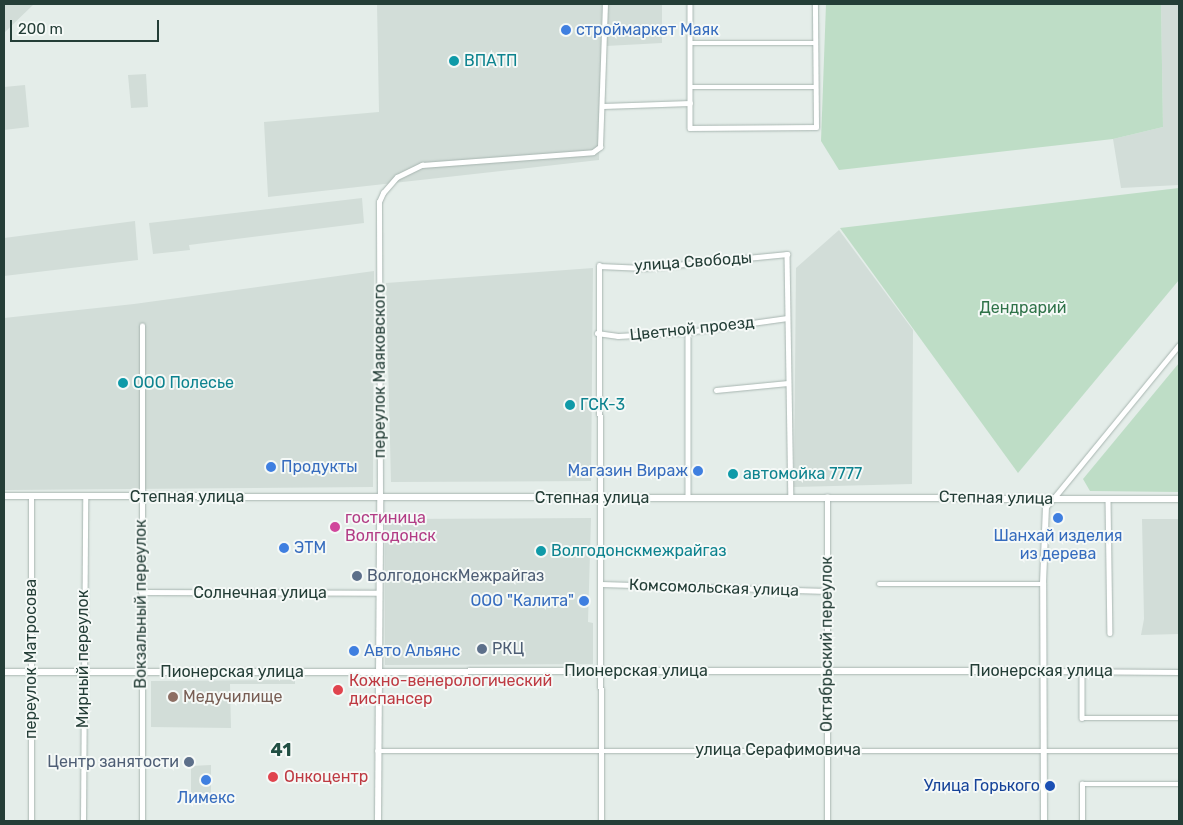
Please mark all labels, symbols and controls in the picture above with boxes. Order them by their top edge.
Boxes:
scale bar [12,10,161,42]
text: 200 m [18,20,63,38]
place label: строймаркет Маяк [576,20,719,40]
marker: строймаркет Маяк [560,24,572,36]
place label: ВПАТП [464,51,518,71]
marker: ВПАТП [448,55,460,67]
street label: улица Свободы [633,248,753,276]
street label: переулок Маяковского [370,284,390,458]
park label: Дендрарий [979,298,1067,318]
street label: Цветной проезд [629,313,755,345]
place label: ООО Полесье [133,373,234,393]
marker: ООО Полесье [117,377,129,389]
place label: ГСК-3 [580,395,625,415]
marker: ГСК-3 [564,399,576,411]
place label: Продукты [281,457,358,477]
marker: Продукты [265,461,277,473]
place label: Магазин Вираж [568,461,688,481]
place label: автомойка 7777 [743,464,862,484]
marker: Магазин Вираж [692,465,704,477]
marker: автомойка 7777 [727,468,739,480]
street label: Степная улица [130,487,244,507]
street label: Степная улица [939,487,1053,509]
street label: Степная улица [535,488,649,508]
place label: гостиница Волгодонск [345,508,436,546]
marker: Шанхай изделия из дерева [1052,512,1064,524]
street label: Вокзальный переулок [131,519,151,689]
marker: гостиница Волгодонск [329,521,341,533]
place label: Шанхай изделия из дерева [993,526,1123,564]
place label: ЭТМ [294,538,326,558]
place label: Волгодонскмежрайгаз [551,541,727,561]
marker: ЭТМ [278,542,290,554]
marker: Волгодонскмежрайгаз [535,545,547,557]
street label: Октябрьский переулок [817,556,837,732]
place label: ВолгодонскМежрайгаз [367,566,544,586]
marker: ВолгодонскМежрайгаз [351,570,363,582]
street label: Комсомольская улица [629,575,799,601]
street label: переулок Матросова [21,579,41,739]
street label: Солнечная улица [193,583,327,603]
street label: Мирный переулок [73,590,93,728]
place label: ООО "Калита" [470,591,574,611]
marker: ООО "Калита" [578,595,590,607]
place label: РКЦ [492,639,524,659]
place label: Авто Альянс [364,641,460,661]
marker: РКЦ [476,643,488,655]
marker: Авто Альянс [348,645,360,657]
street label: Пионерская улица [564,661,708,681]
street label: Пионерская улица [969,661,1113,681]
street label: Пионерская улица [160,662,304,682]
place label: Кожно-венерологический диспансер [349,671,552,709]
marker: Кожно-венерологический диспансер [331,683,345,697]
place label: Медучилище [183,687,283,707]
marker: Медучилище [167,691,179,703]
district label: 41 [271,739,291,761]
street label: улица Серафимовича [695,740,861,760]
place label: Центр занятости [47,752,179,772]
marker: Центр занятости [183,756,195,768]
place label: Онкоцентр [284,767,368,787]
marker: Онкоцентр [266,770,280,784]
marker: Лимекс [200,774,212,786]
place label: Улица Горького [924,776,1040,796]
marker: Улица Горького [1044,780,1056,792]
place label: Лимекс [177,788,235,808]

